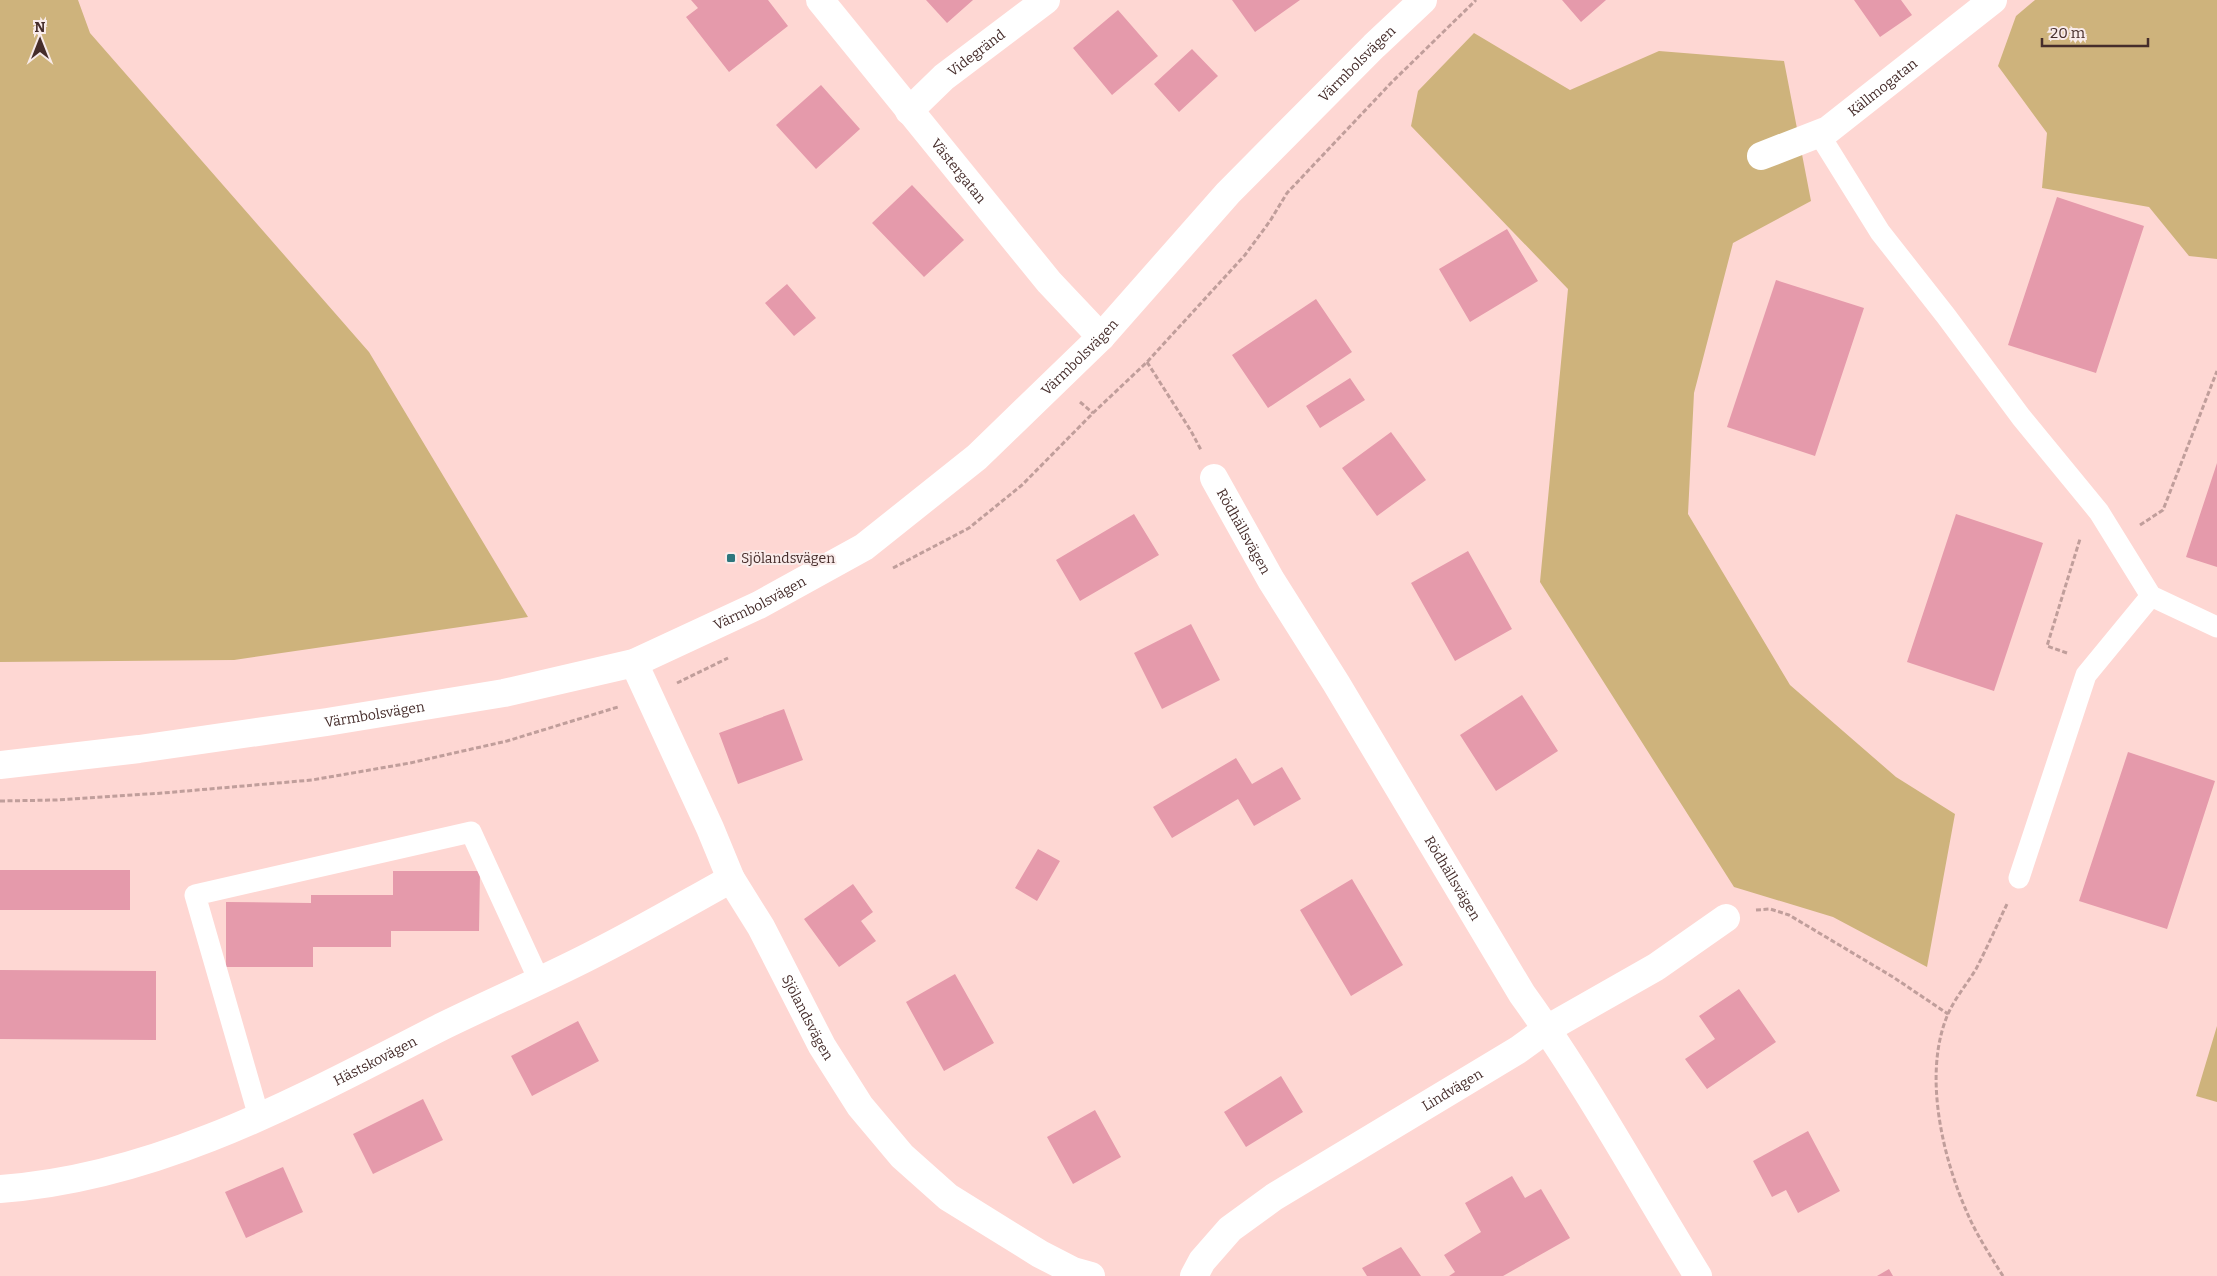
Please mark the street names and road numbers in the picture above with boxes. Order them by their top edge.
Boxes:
street label: Värmbolsvägen [1315,22,1399,105]
street label: Videgränd [944,26,1008,80]
street label: Källmogatan [1844,55,1920,120]
street label: Västergatan [927,135,990,207]
street label: Värmbolsvägen [1038,315,1122,399]
street label: Rödhällsvägen [1213,486,1274,577]
street label: Värmbolsvägen [711,572,809,633]
street label: Värmbolsvägen [323,698,426,731]
street label: Rödhällsvägen [1421,833,1485,923]
street label: Sjölandsvägen [778,972,837,1063]
street label: Hästskovägen [330,1032,420,1089]
street label: Lindvägen [1419,1065,1486,1114]

